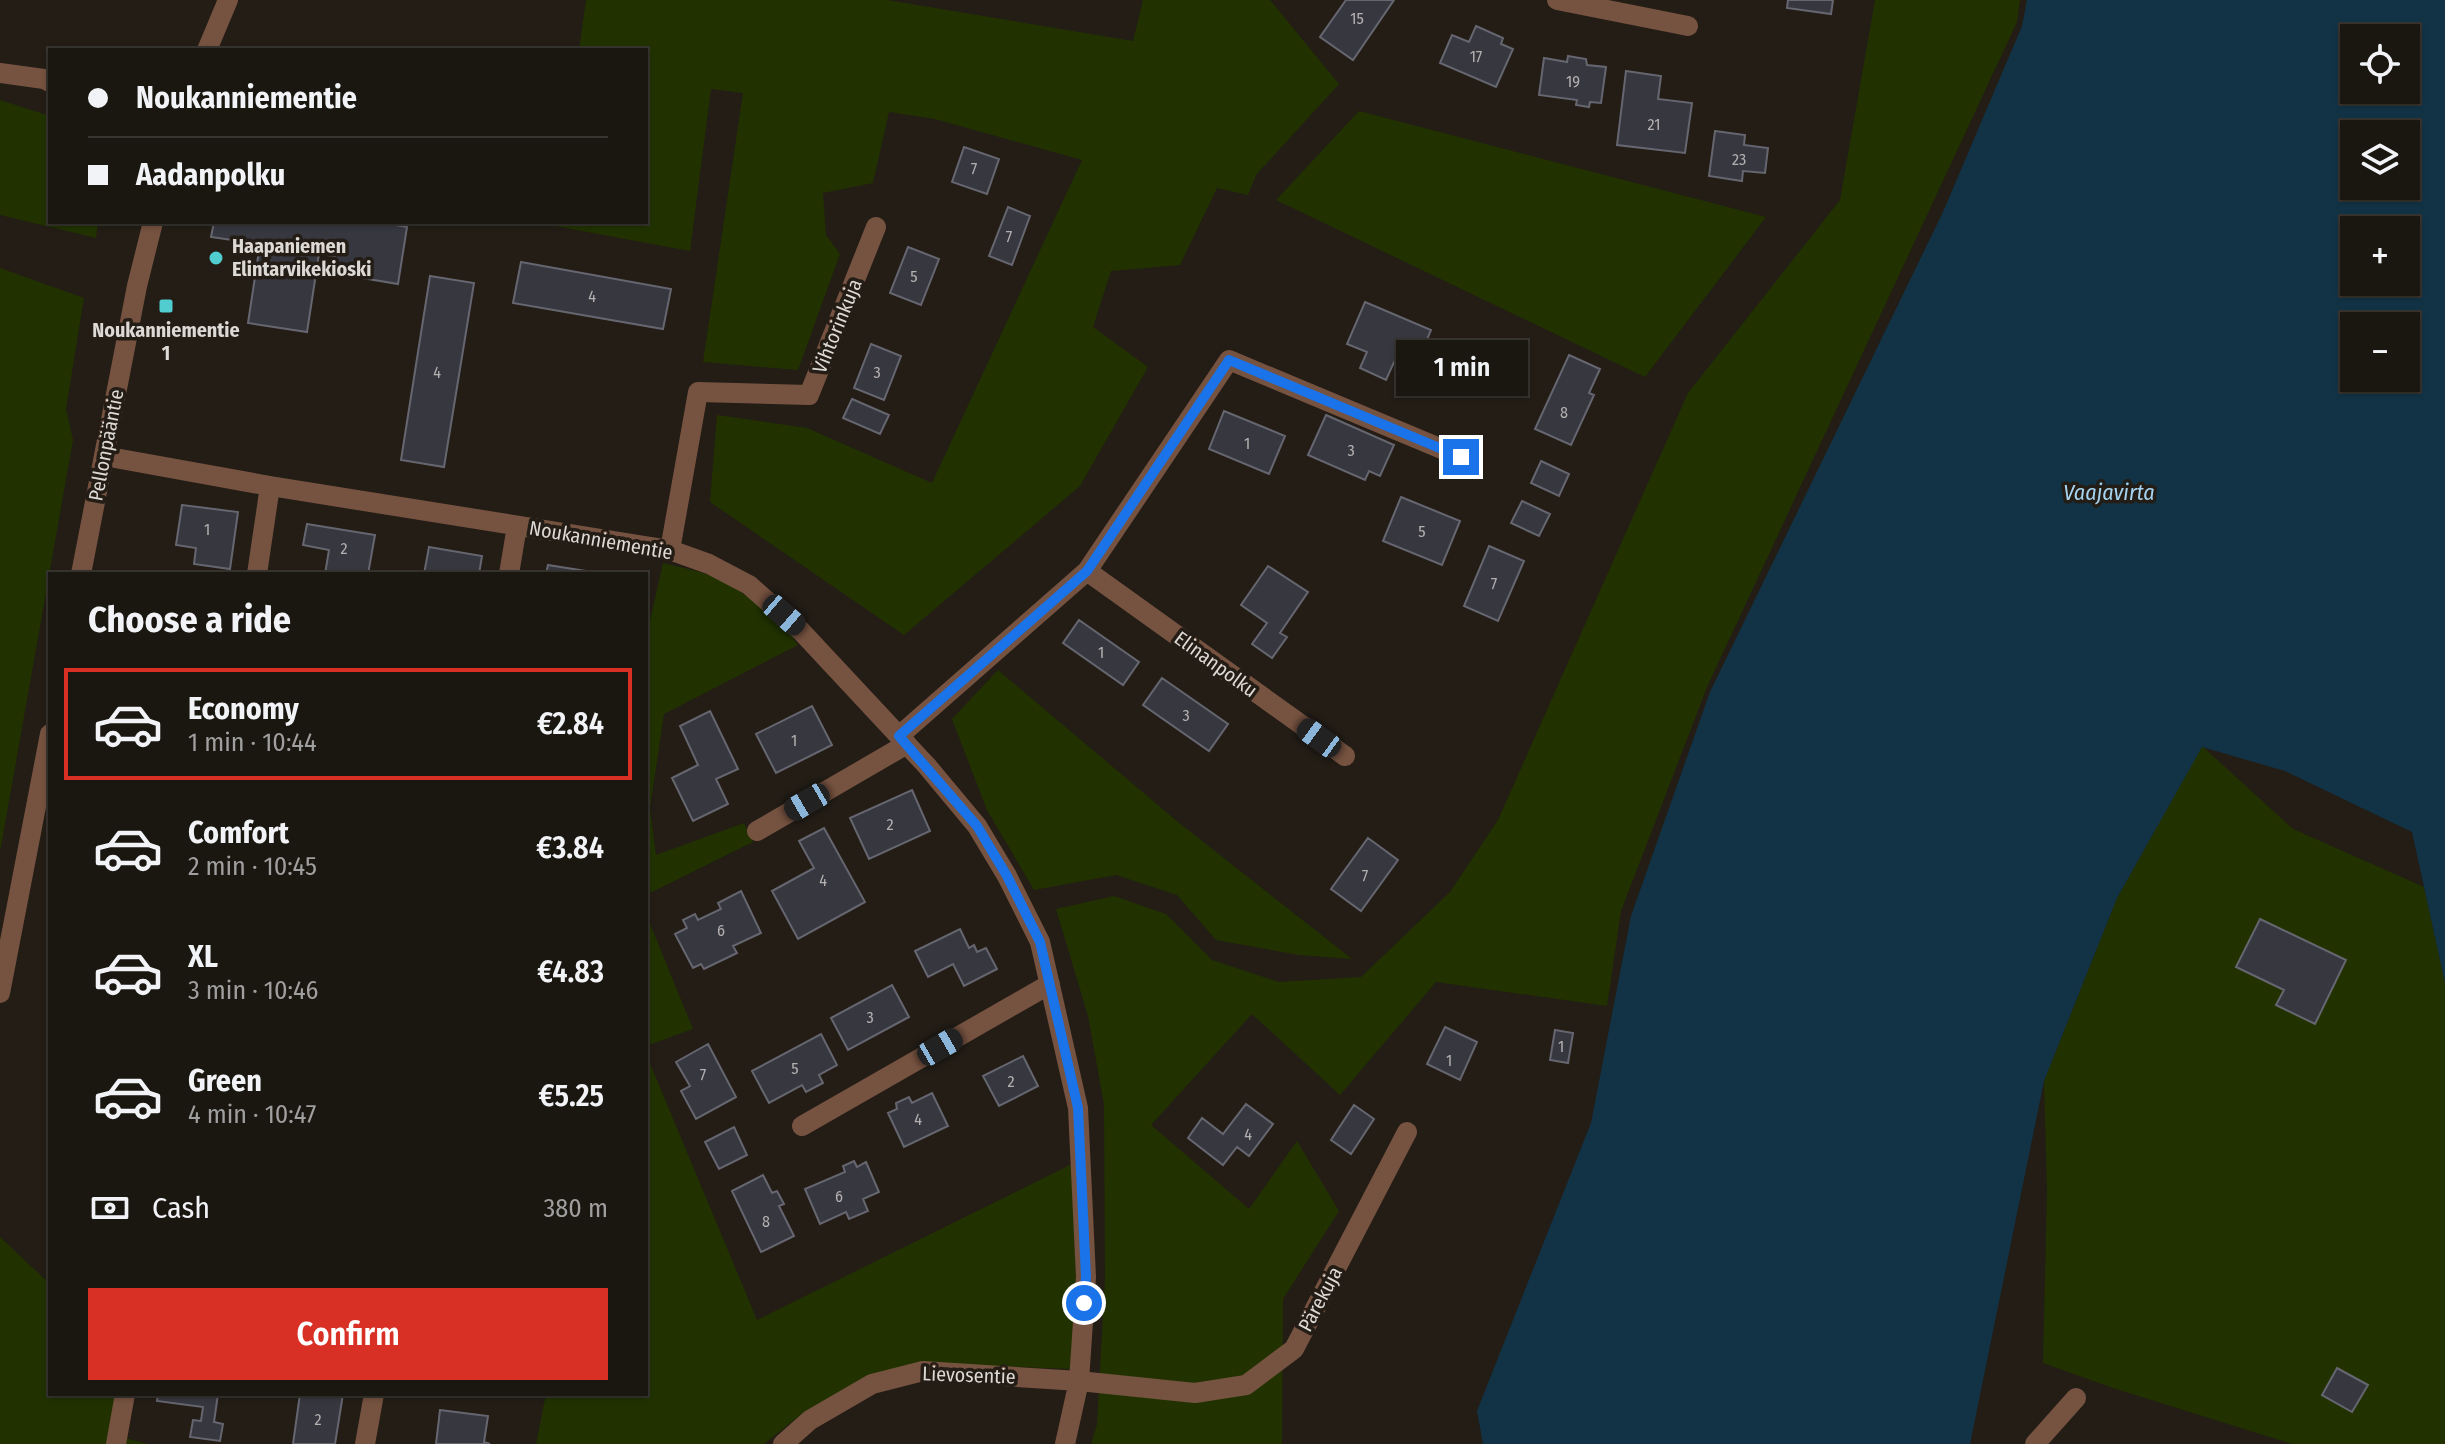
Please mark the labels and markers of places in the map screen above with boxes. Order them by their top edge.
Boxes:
place label: Haapaniemen Elintarvikekioski [232,234,371,281]
marker: Haapaniemen Elintarvikekioski [207,249,225,267]
marker: Noukanniementie 1 [157,297,175,315]
place label: Noukanniementie 1 [92,318,240,365]

